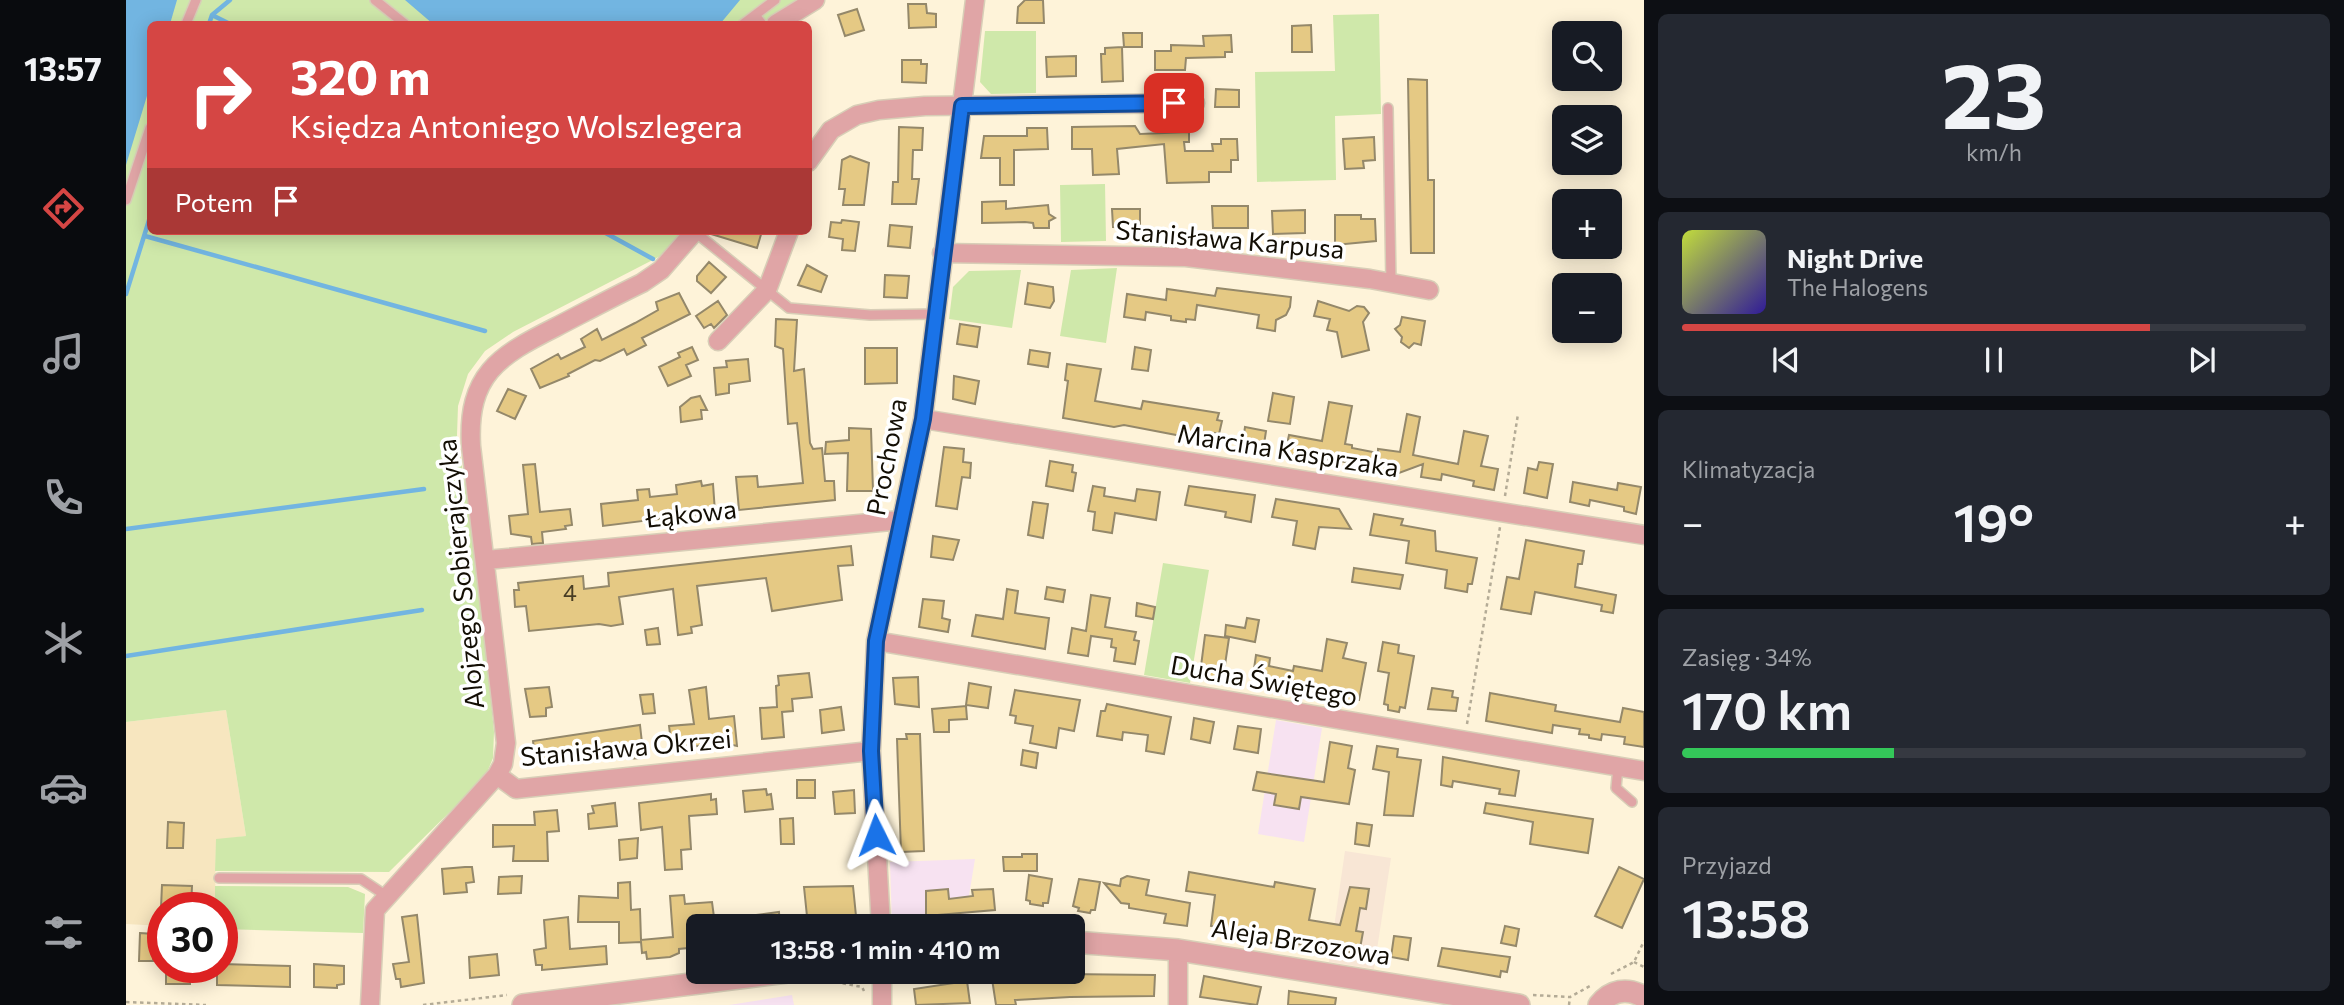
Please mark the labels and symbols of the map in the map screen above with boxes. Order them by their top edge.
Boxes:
pin [1144,73,1204,133]
street label: Stanisława Karpusa [1114,213,1346,264]
street label: Prochowa [859,395,912,518]
street label: Marcina Kasprzaka [1175,417,1401,482]
street label: Alojzego Sobierajczyka [430,438,489,711]
street label: Łąkowa [643,492,738,533]
house number: 4 [563,578,577,606]
street label: Ducha Świętego [1168,648,1360,711]
street label: Stanisława Okrzei [519,722,733,771]
position arrow [839,798,913,872]
speed limit sign: 30 [147,892,238,983]
street label: Aleja Brzozowa [1209,911,1393,970]

